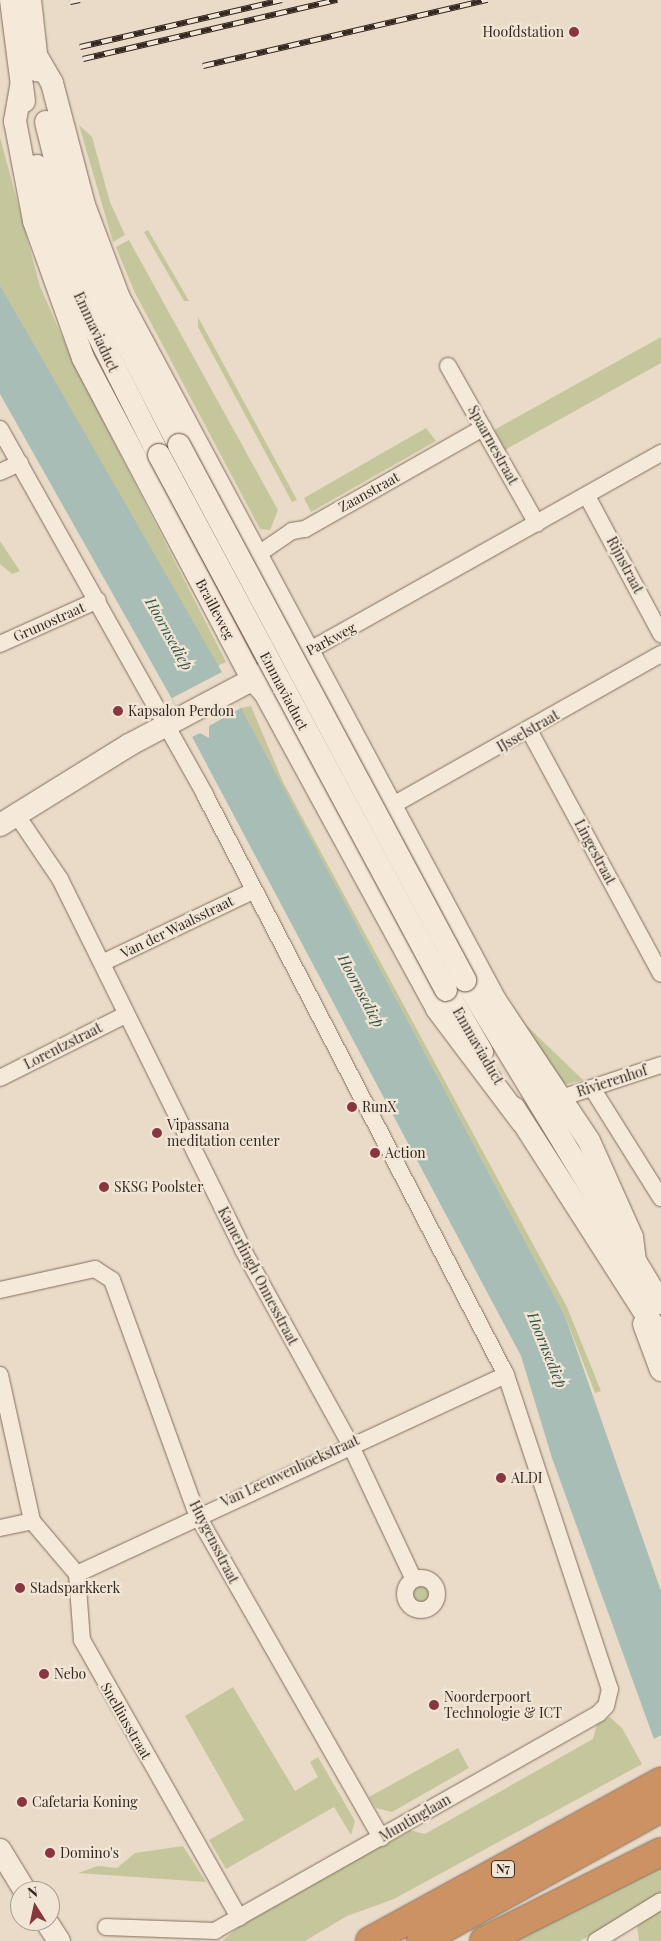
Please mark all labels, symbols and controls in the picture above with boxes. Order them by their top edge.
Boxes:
place label: Hoofdstation [482,24,564,40]
marker: Hoofdstation [568,26,580,38]
street label: Emmaviaduct [70,289,122,375]
street label: Spaarnestraat [464,403,522,487]
street label: Zaanstraat [336,468,402,516]
street label: Rijnstraat [603,534,647,596]
street label: Brailleweg [192,576,238,642]
water label: Hoornsediep [142,595,196,673]
street label: Grunostraat [11,599,87,645]
street label: Parkweg [303,619,359,659]
street label: Emmaviaduct [256,649,312,733]
place label: Kapsalon Perdon [128,703,234,719]
marker: Kapsalon Perdon [112,705,124,717]
street label: IJsselstraat [494,706,562,756]
street label: Lingestraat [571,817,619,887]
street label: Van der Waalsstraat [117,892,237,962]
water label: Hoornsediep [334,951,388,1031]
street label: Emmaviaduct [449,1004,507,1088]
street label: Lorentzstraat [21,1019,105,1073]
street label: Rivierenhof [575,1062,649,1100]
place label: RunX [362,1099,396,1115]
marker: RunX [346,1101,358,1113]
place label: Vipassana meditation center [167,1117,280,1150]
marker: Vipassana meditation center [151,1127,163,1139]
place label: Action [385,1145,426,1161]
marker: Action [369,1147,381,1159]
place label: SKSG Poolster [114,1179,203,1195]
marker: SKSG Poolster [98,1181,110,1193]
street label: Kamerlingh Onnesstraat [214,1204,302,1348]
water label: Hoornsediep [524,1309,570,1391]
street label: Van Leeuwenhoekstraat [218,1432,362,1510]
place label: ALDI [511,1470,543,1486]
marker: ALDI [495,1472,507,1484]
street label: Huygensstraat [186,1498,242,1586]
place label: Stadsparkkerk [30,1580,120,1596]
marker: Stadsparkkerk [14,1582,26,1594]
place label: Nebo [54,1666,86,1682]
marker: Nebo [38,1668,50,1680]
street label: Snelliusstraat [97,1680,155,1762]
place label: Noorderpoort Technologie & ICT [444,1689,562,1721]
marker: Noorderpoort Technologie & ICT [428,1699,440,1711]
street label: Muntinglaan [376,1791,454,1845]
place label: Cafetaria Koning [32,1794,138,1810]
marker: Cafetaria Koning [16,1796,28,1808]
place label: Domino's [60,1845,119,1861]
marker: Domino's [44,1847,56,1859]
road number: N7 [490,1860,516,1878]
north arrow [10,1881,60,1931]
text: N [26,1881,39,1902]

